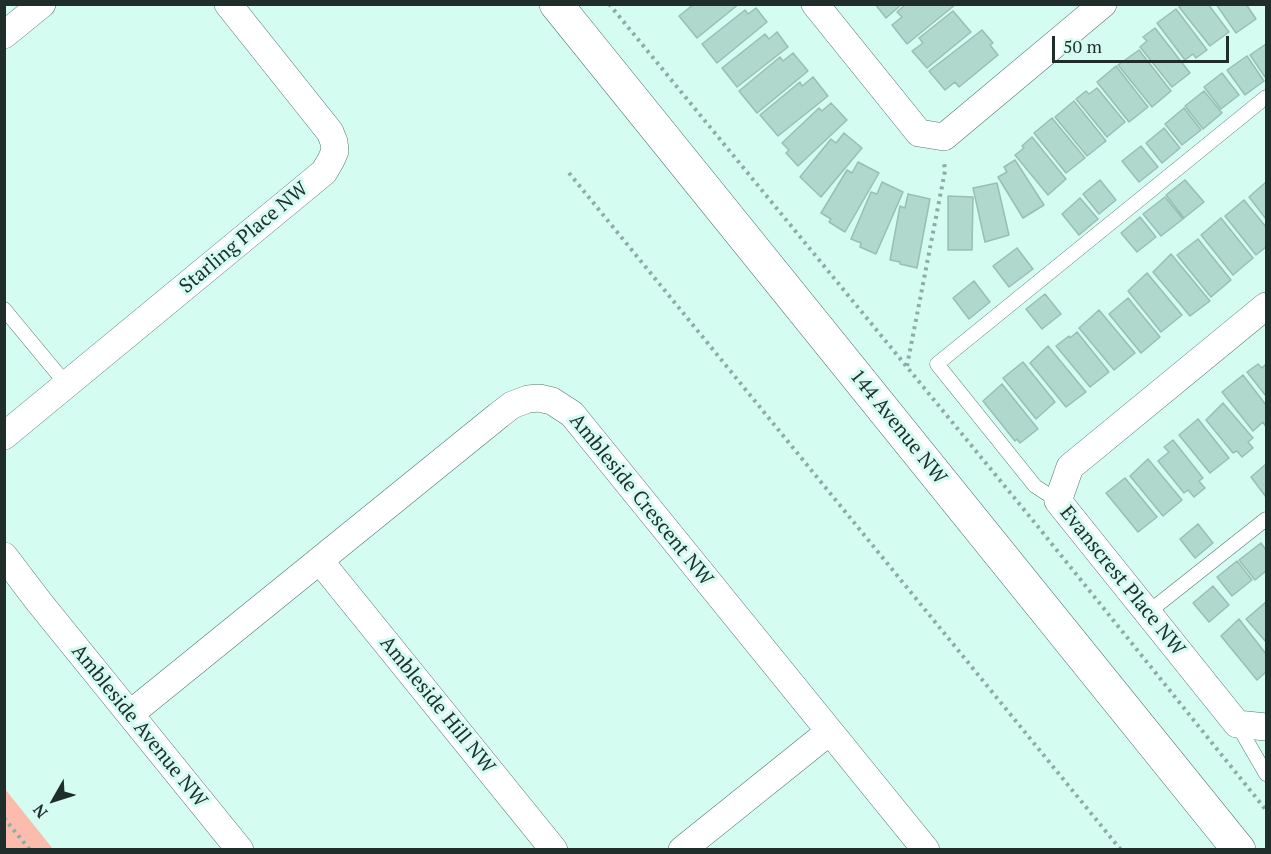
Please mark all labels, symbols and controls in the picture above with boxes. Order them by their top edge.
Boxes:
scale bar [1055,24,1232,62]
text: 50 m [1063,34,1102,58]
street label: Starling Place NW [175,177,313,299]
street label: 144 Avenue NW [844,365,952,489]
street label: Ambleside Crescent NW [564,409,718,591]
street label: Evanscrest Place NW [1054,501,1190,661]
street label: Ambleside Hill NW [374,632,500,778]
street label: Ambleside Avenue NW [66,640,212,812]
north arrow [24,770,84,830]
text: N [28,800,52,823]

